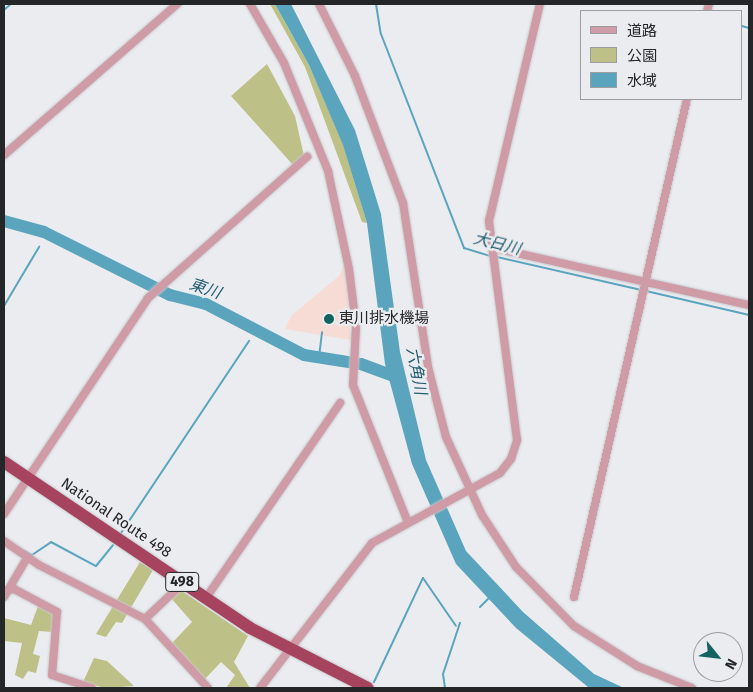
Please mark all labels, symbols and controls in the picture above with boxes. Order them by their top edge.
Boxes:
legend [580,10,743,100]
text: 道路 [627,22,657,40]
text: 公園 [627,47,657,65]
text: 水域 [627,72,657,90]
water label: 大日川 [471,229,523,259]
water label: 東川 [187,275,223,303]
place label: 東川排水機場 [339,310,429,328]
marker: 東川排水機場 [323,313,335,325]
water label: 六角川 [402,346,430,396]
street label: National Route 498 [57,474,175,562]
road number: 498 [164,570,200,594]
north arrow [693,632,743,682]
text: N [721,656,740,672]

